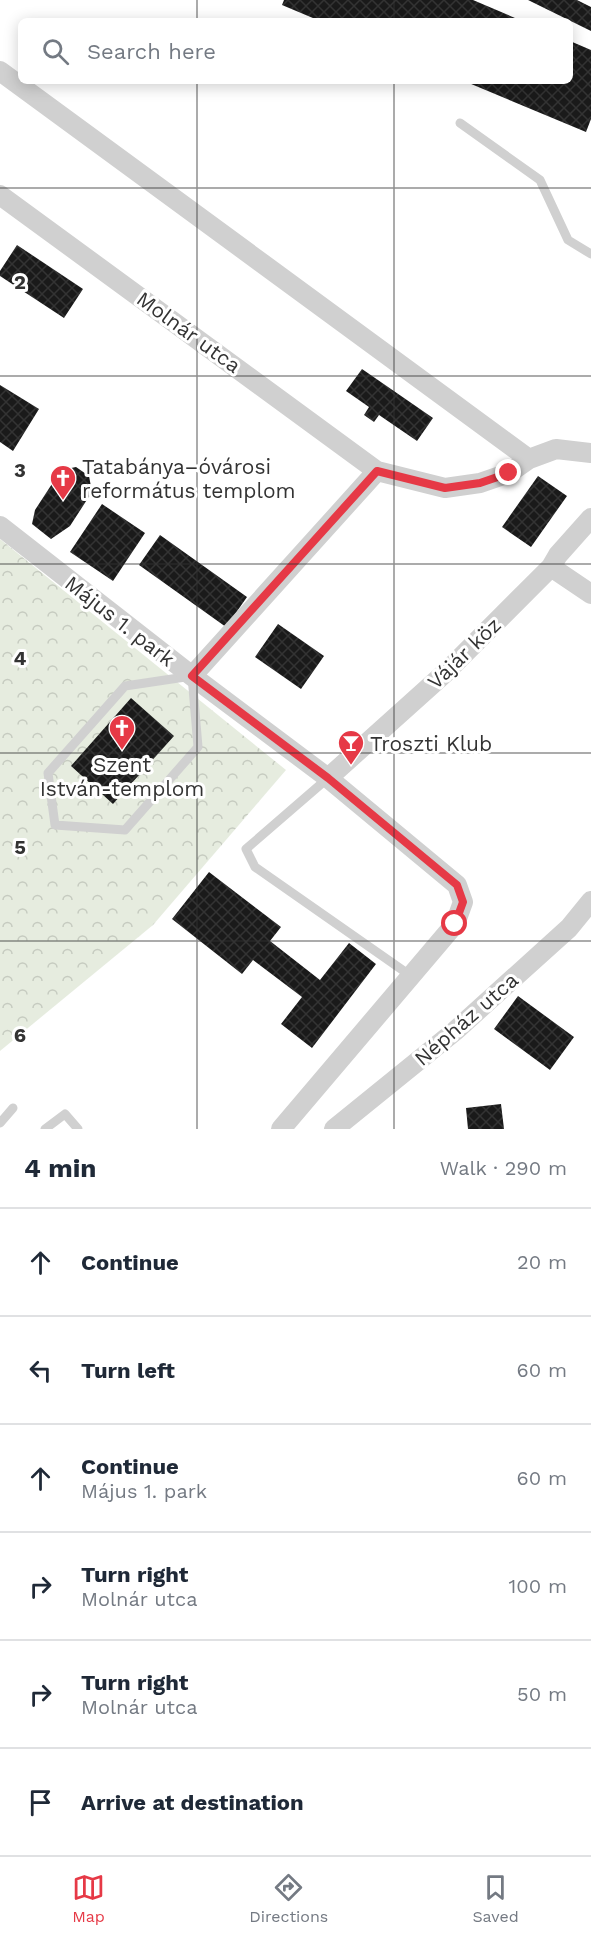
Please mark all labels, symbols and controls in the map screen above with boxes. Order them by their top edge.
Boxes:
search box [18,18,573,84]
icon: search [39,35,72,68]
text: Search here [87,39,216,64]
text: 2 [14,270,26,294]
street label: Molnár utca [132,286,246,378]
place label: Tatabánya–óvárosi református templom [82,454,296,503]
text: 3 [14,458,26,482]
route end [495,459,521,485]
church icon: Tatabánya–óvárosi református templom [48,463,78,501]
street label: Május 1. park [60,570,180,672]
street label: Vájár köz [422,612,506,694]
text: 4 [14,646,27,670]
church icon: Szent István-templom [107,713,137,751]
bar icon: Troszti Klub [336,728,366,766]
place label: Troszti Klub [370,731,492,756]
place label: Szent István-templom [40,752,204,801]
text: 5 [14,835,26,859]
route start [441,910,467,936]
street label: Népház utca [409,967,523,1071]
text: 6 [14,1023,26,1047]
text: 4 min [24,1153,96,1183]
text: Walk · 290 m [440,1156,567,1180]
icon: ahead [24,1246,57,1279]
text: Continue [81,1250,179,1275]
text: 20 m [517,1250,567,1274]
icon: left [24,1354,57,1387]
text: Turn left [81,1358,175,1383]
text: 60 m [517,1358,567,1382]
text: Continue [81,1454,179,1479]
icon: ahead [24,1462,57,1495]
text: 60 m [517,1466,567,1490]
text: Május 1. park [81,1479,207,1503]
text: Turn right [81,1562,188,1587]
icon: right [24,1570,57,1603]
text: 100 m [508,1574,567,1598]
text: Molnár utca [81,1587,198,1611]
text: Turn right [81,1670,188,1695]
icon: right [24,1678,57,1711]
text: 50 m [517,1682,567,1706]
text: Molnár utca [81,1695,198,1719]
icon: arrive [24,1786,57,1819]
text: Arrive at destination [81,1790,304,1815]
tab: Map [72,1871,105,1926]
tab: Directions [249,1871,328,1926]
tab: Saved [472,1871,519,1926]

